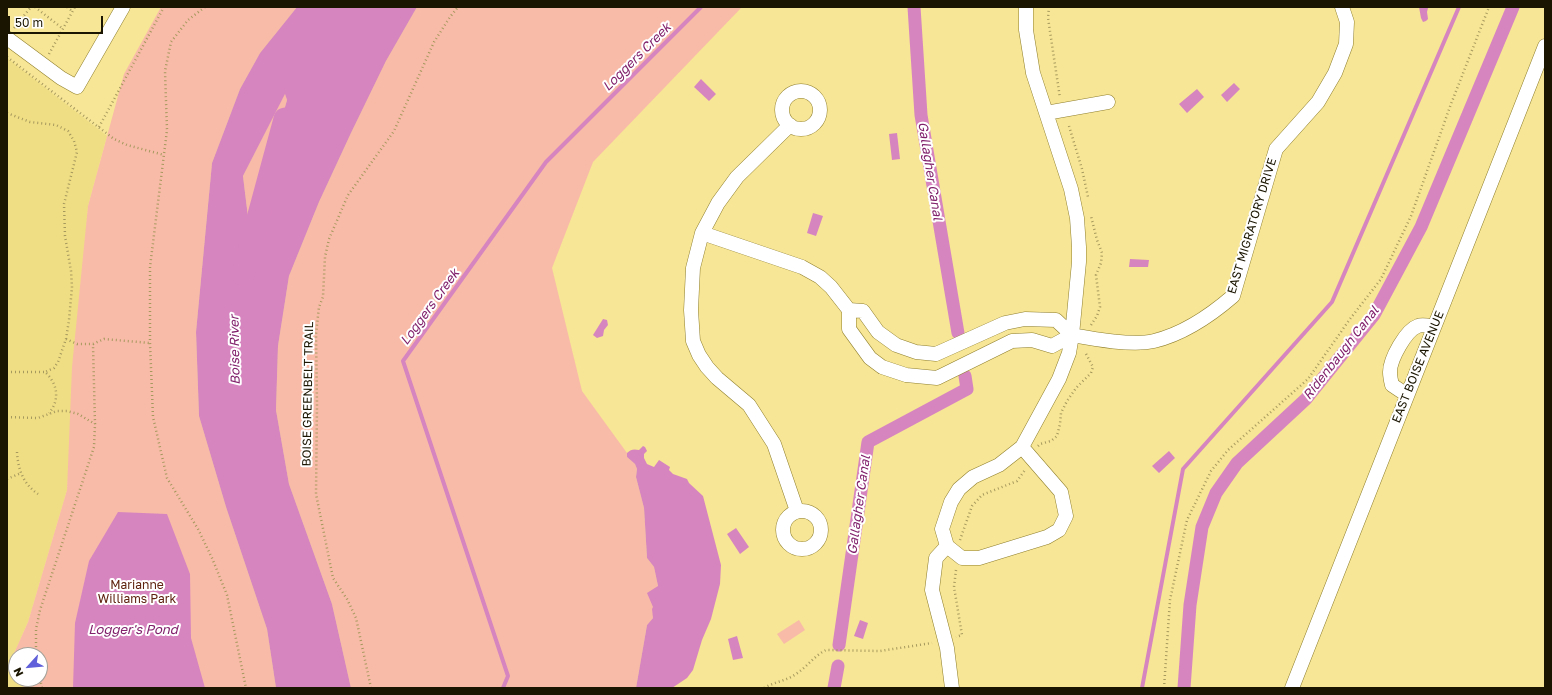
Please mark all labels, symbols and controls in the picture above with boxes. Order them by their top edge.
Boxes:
scale bar [10,8,105,34]
text: 50 m [15,15,43,30]
water label: Loggers Creek [600,20,674,94]
water label: Gallagher Canal [914,121,946,221]
street label: EAST MIGRATORY DRIVE [1224,156,1280,296]
water label: Loggers Creek [397,266,463,348]
water label: Ridenbaugh Canal [1300,303,1382,403]
street label: EAST BOISE AVENUE [1389,309,1447,425]
water label: Boise River [227,315,243,385]
street label: BOISE GREENBELT TRAIL [300,321,316,467]
water label: Gallagher Canal [844,455,874,555]
park label: Marianne Williams Park [98,578,176,606]
water label: Logger's Pond [88,622,178,638]
north arrow [8,647,48,687]
text: N [10,666,25,679]

